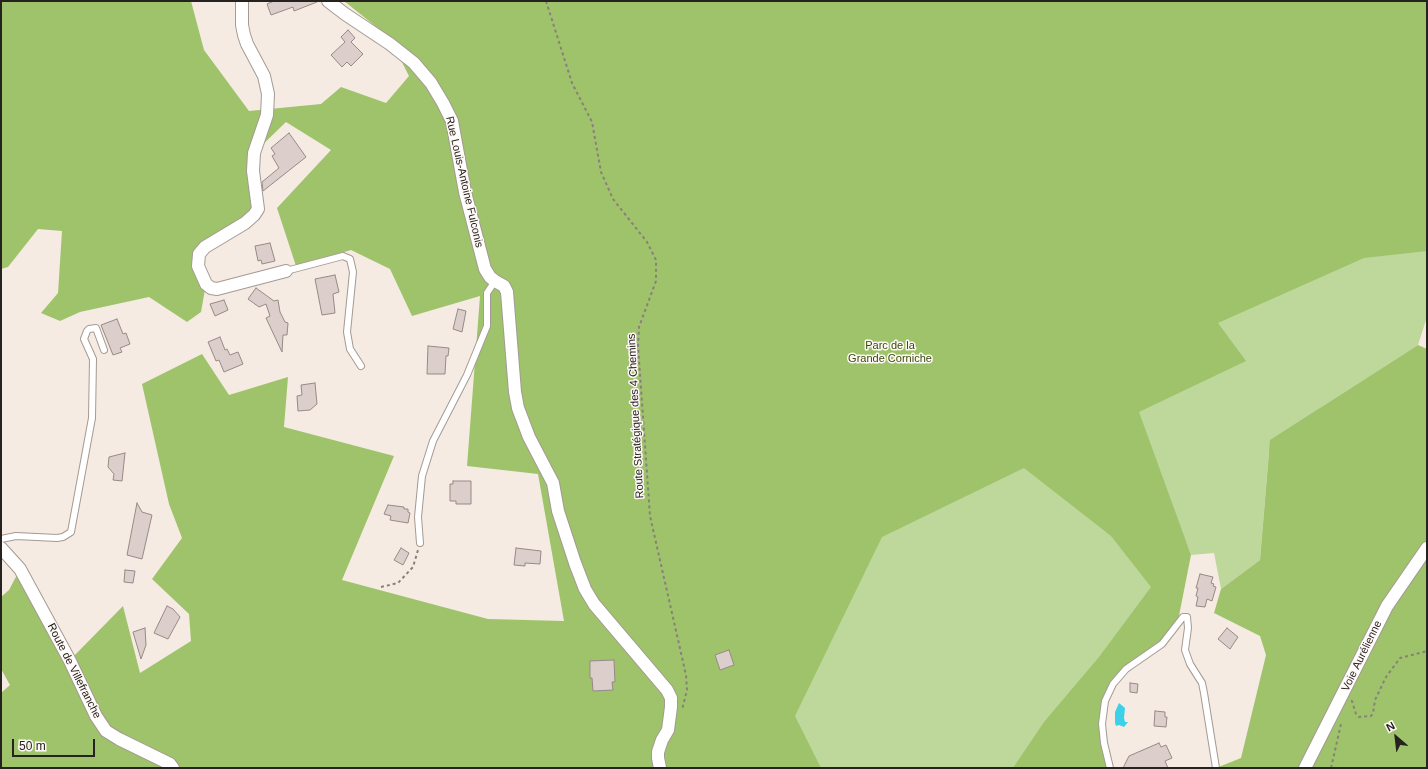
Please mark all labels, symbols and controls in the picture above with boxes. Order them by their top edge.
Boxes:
street label: Rue Louis-Antoine Fulconis [442,115,486,249]
street label: Route Stratégique des 4 Chemins [625,333,647,499]
park label: Parc de la Grande Corniche [848,339,932,365]
street label: Voie Aurélienne [1339,618,1385,694]
street label: Route de Villefranche [44,621,104,721]
north arrow [1376,717,1416,757]
text: N [1384,719,1397,734]
scale bar [14,731,97,757]
text: 50 m [19,739,46,753]

